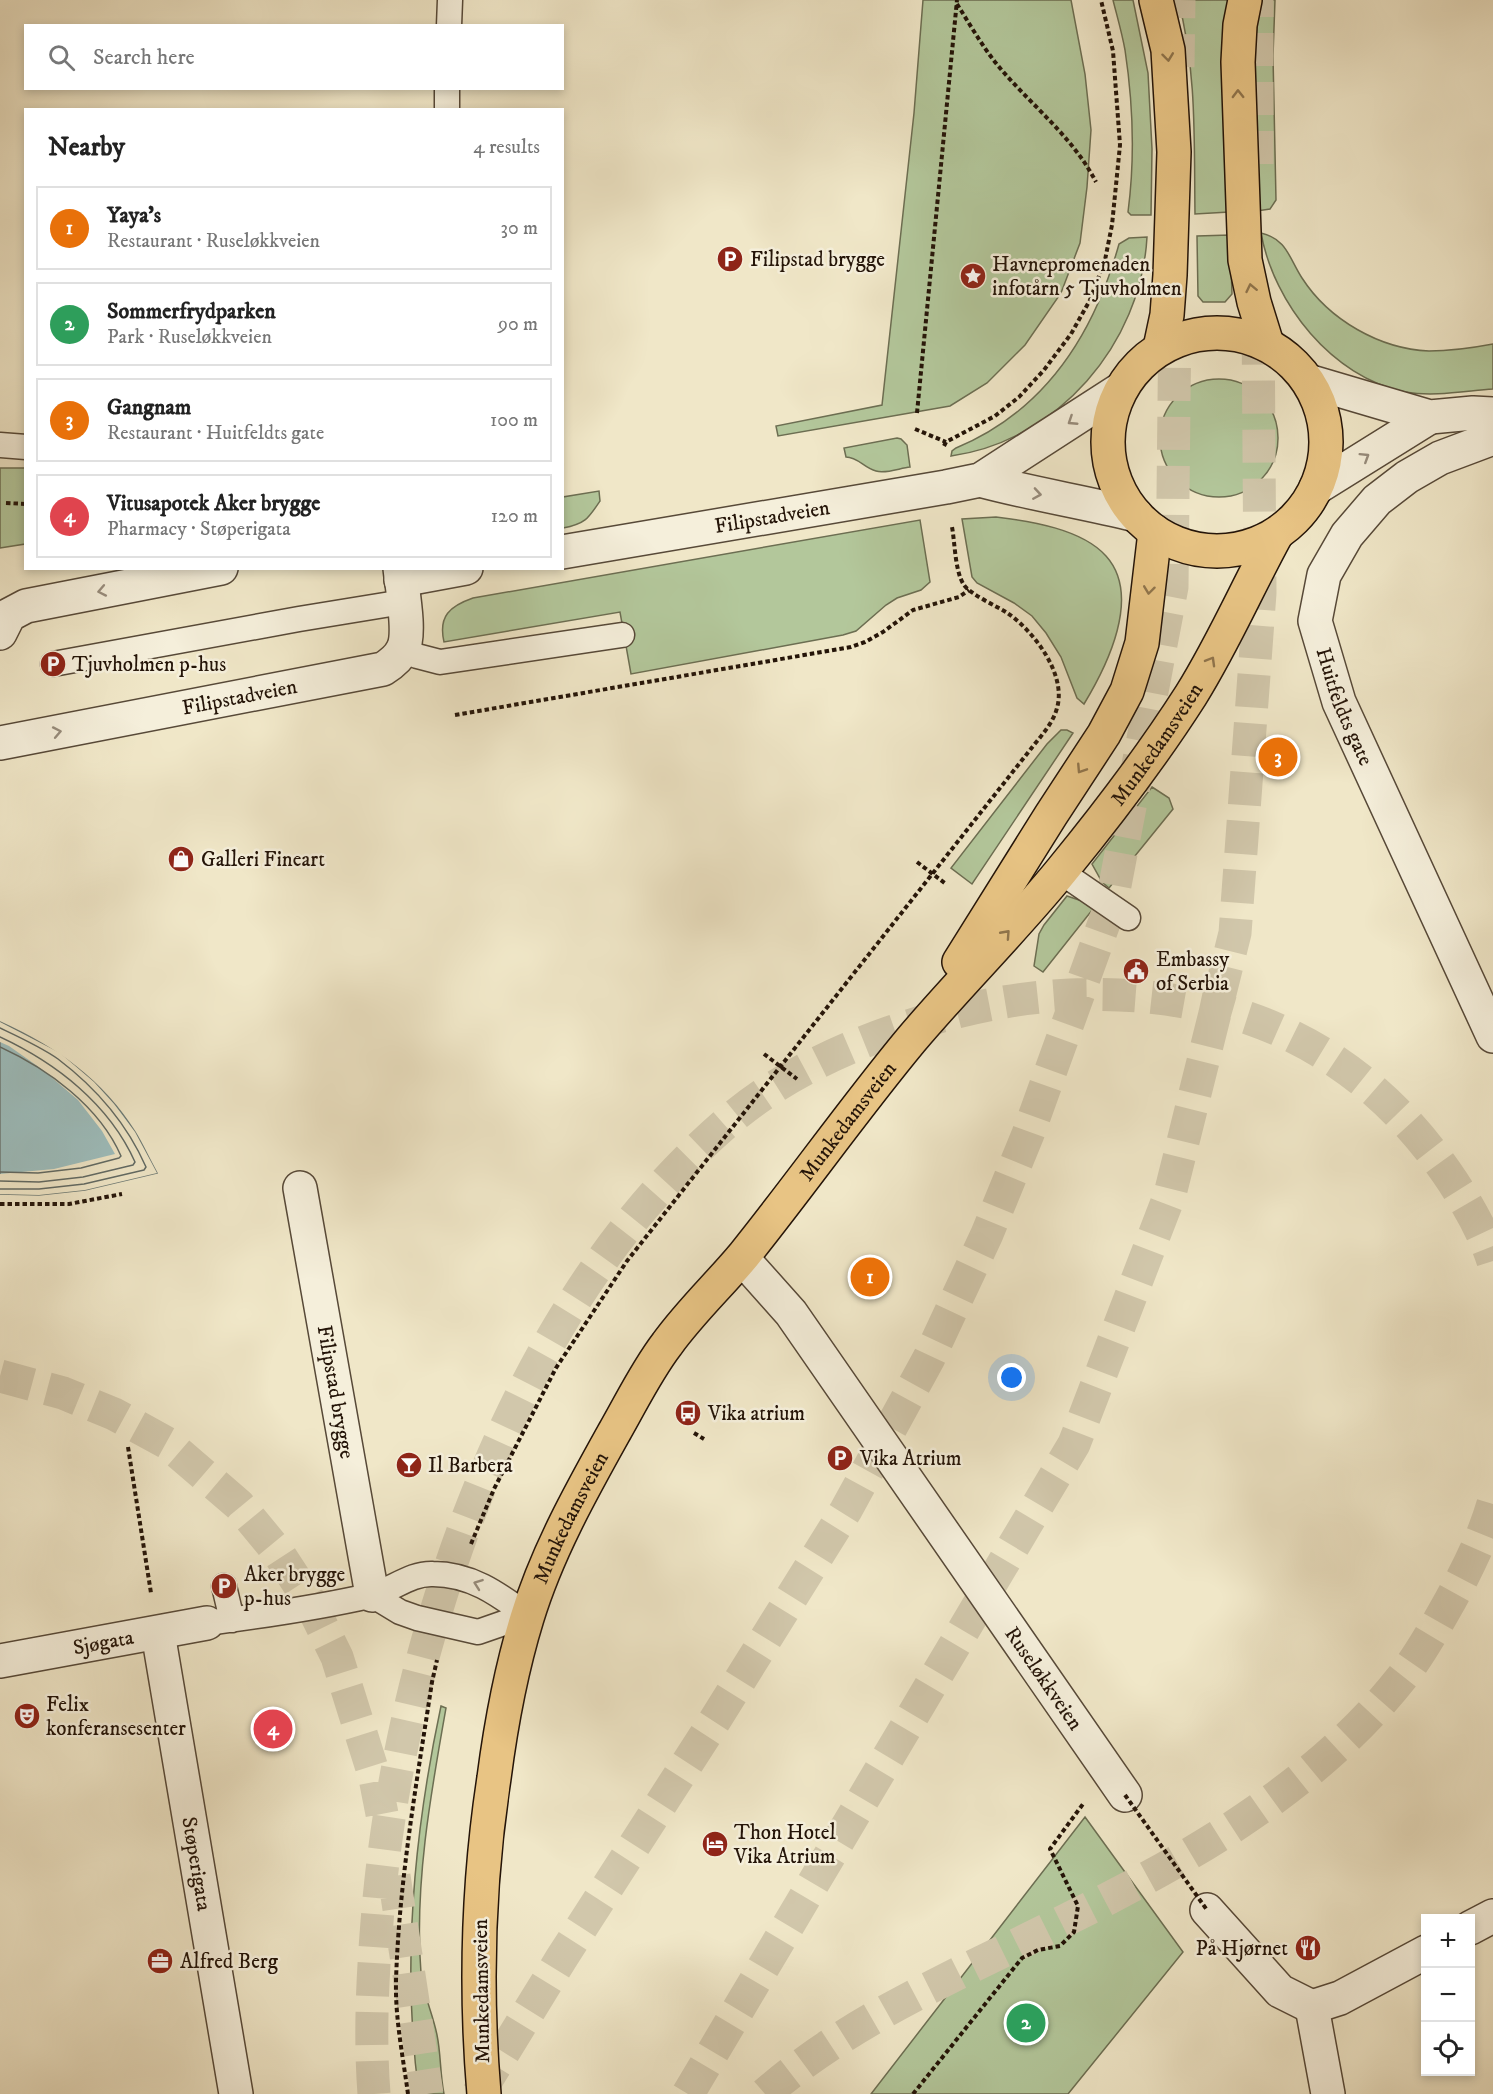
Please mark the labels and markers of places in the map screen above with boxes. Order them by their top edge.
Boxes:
parking icon: Filipstad brygge [715,244,745,274]
place label: Filipstad brygge [750,247,885,273]
place label: Havnepromenaden infotårn 5 Tjuvholmen [992,252,1182,302]
place icon: Havnepromenaden infotårn 5 Tjuvholmen [958,261,988,291]
parking icon: Tjuvholmen p-hus [38,649,68,679]
place label: Tjuvholmen p-hus [72,652,226,678]
pin: 3 [1258,734,1298,780]
shop icon: Galleri Fineart [166,844,196,874]
place label: Galleri Fineart [201,847,325,873]
place label: Embassy of Serbia [1156,947,1230,997]
public building icon: Embassy of Serbia [1121,956,1151,986]
pin: 1 [850,1254,890,1300]
bus stop icon: Vika atrium [673,1398,703,1428]
place label: Vika atrium [707,1401,805,1427]
parking icon: Vika Atrium [825,1443,855,1473]
place label: Vika Atrium [859,1446,962,1472]
bar icon: Il Barbera [394,1450,424,1480]
place label: Il Barbera [428,1453,513,1479]
place label: Aker brygge p-hus [243,1562,346,1612]
parking icon: Aker brygge p-hus [209,1571,239,1601]
place label: Felix konferansesenter [46,1692,186,1742]
theatre icon: Felix konferansesenter [12,1701,42,1731]
pin: 4 [254,1706,292,1752]
place label: Thon Hotel Vika Atrium [733,1820,836,1870]
hotel icon: Thon Hotel Vika Atrium [700,1829,730,1859]
restaurant icon: På Hjørnet [1293,1933,1323,1963]
place label: På Hjørnet [1195,1936,1288,1962]
office icon: Alfred Berg [145,1946,175,1976]
place label: Alfred Berg [180,1949,279,1975]
pin: 2 [1006,2000,1046,2046]

